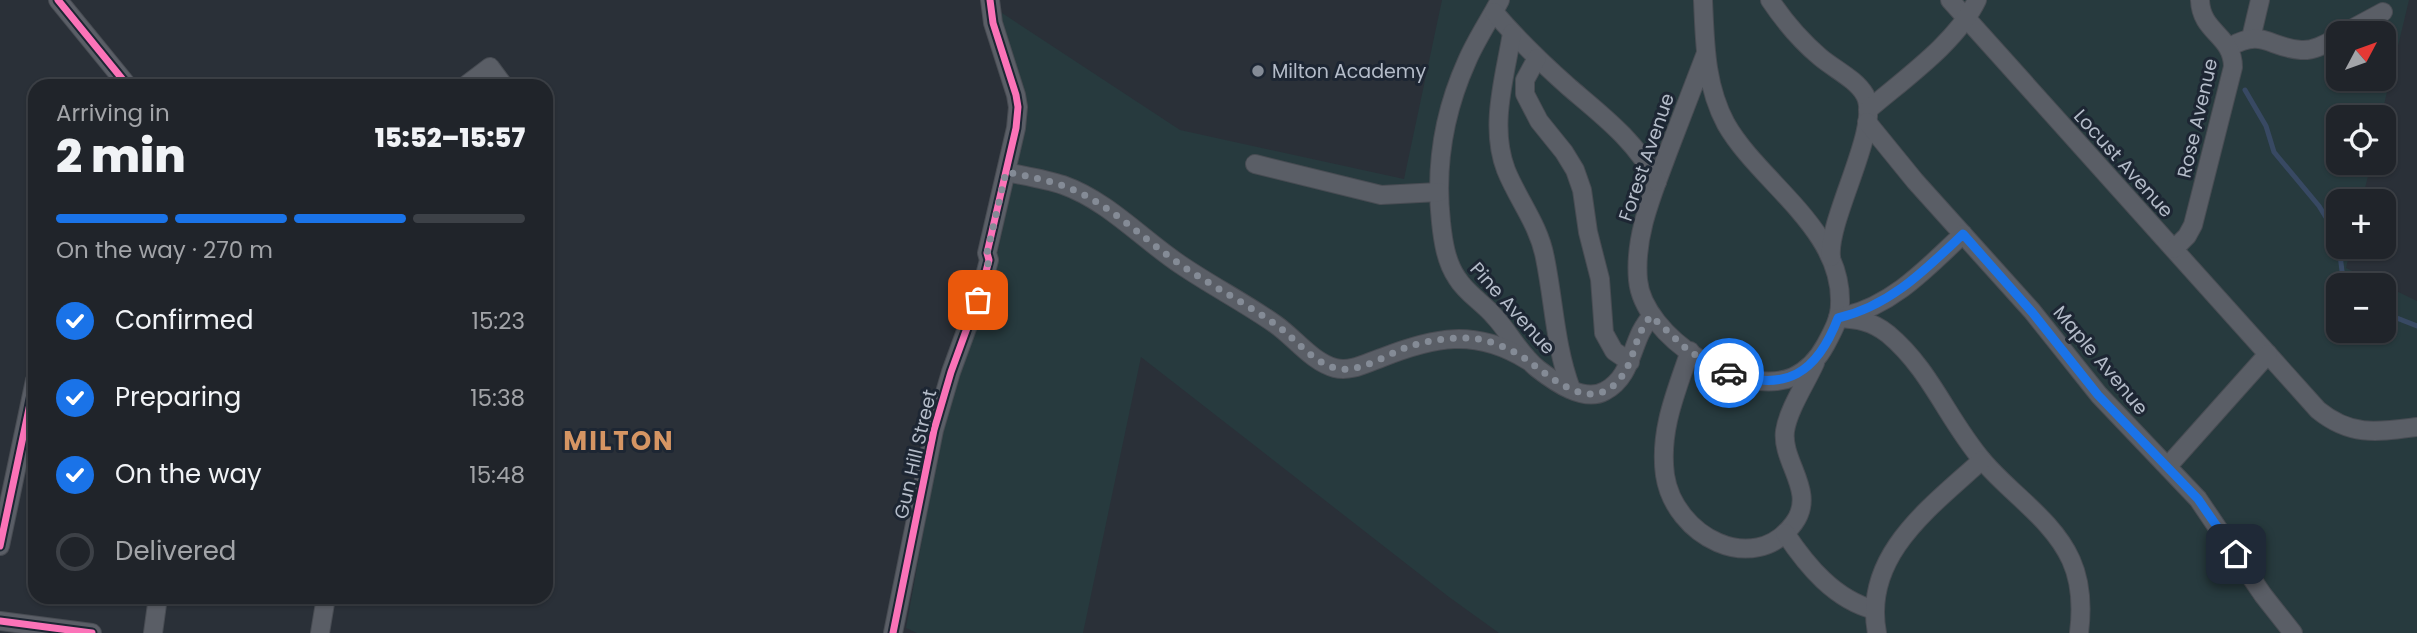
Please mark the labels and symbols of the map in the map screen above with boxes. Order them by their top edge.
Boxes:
north arrow [2326,21,2396,91]
street label: Rose Avenue [2171,56,2224,181]
place label: Milton Academy [1272,58,1426,85]
marker: Milton Academy [1250,63,1266,79]
street label: Forest Avenue [1612,89,1681,225]
street label: Locust Avenue [2068,103,2180,223]
street label: Pine Avenue [1464,256,1561,360]
pin [948,270,1008,330]
street label: Maple Avenue [2047,300,2154,421]
courier [1694,338,1764,408]
street label: Gun Hill Street [887,387,944,521]
district label: MILTON [563,423,675,459]
pin [2206,524,2266,584]

